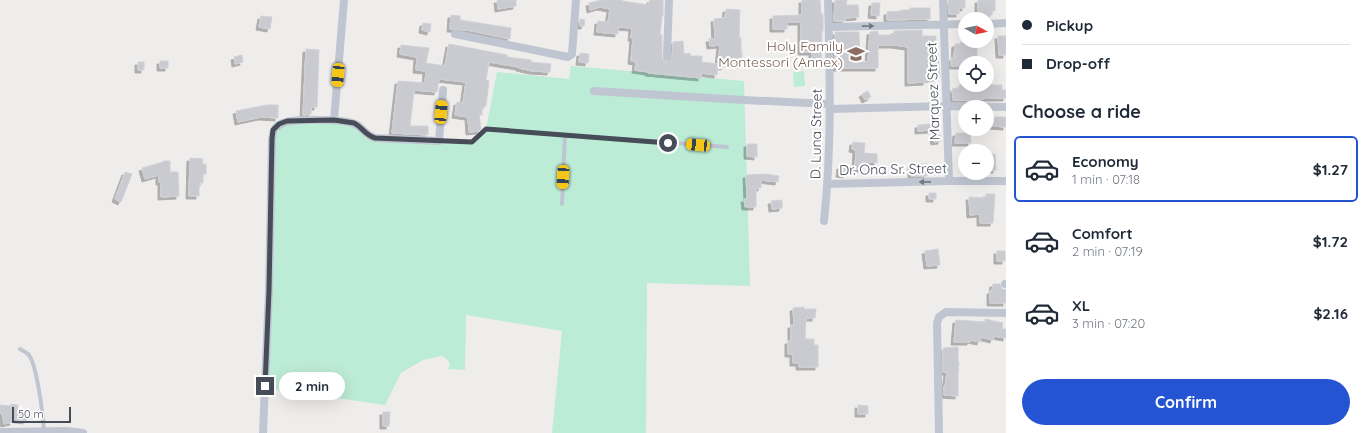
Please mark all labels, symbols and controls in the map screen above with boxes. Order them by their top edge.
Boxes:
north arrow [958,12,994,48]
map controls [958,12,994,180]
text: Pickup [1046,16,1093,35]
one-way arrow [862,23,875,29]
place label: Holy Family Montessori (Annex) [718,37,843,71]
street label: Marquez Street [922,41,944,140]
school or university icon: Holy Family Montessori (Annex) [846,44,866,64]
text: Drop-off [1046,54,1110,73]
button: locate [958,56,994,92]
car [331,63,345,87]
street label: D. Luna Street [806,88,826,179]
car [434,100,448,124]
button: + [958,100,994,136]
text: Choose a ride [1022,100,1141,123]
route start [659,134,677,152]
car [686,138,710,152]
button: − [958,144,994,180]
icon: car [1024,151,1060,187]
text: Economy [1072,152,1139,171]
street label: Dr. Ona Sr. Street [839,159,947,179]
text: $1.27 [1313,160,1348,179]
car [556,165,570,189]
text: 1 min · 07:18 [1072,171,1140,187]
one-way arrow [919,178,931,185]
icon: car [1024,223,1060,259]
text: Comfort [1072,224,1133,243]
text: $1.72 [1313,232,1348,251]
text: 2 min · 07:19 [1072,243,1143,259]
icon: car [1024,295,1060,331]
text: XL [1072,296,1090,315]
text: $2.16 [1313,304,1348,323]
text: 3 min · 07:20 [1072,315,1145,331]
callout: 2 min [279,372,345,400]
route end [256,377,274,395]
text: 2 min [295,378,329,394]
button: Confirm [1022,379,1350,425]
scale bar [12,405,71,424]
text: 50 m [18,407,44,421]

